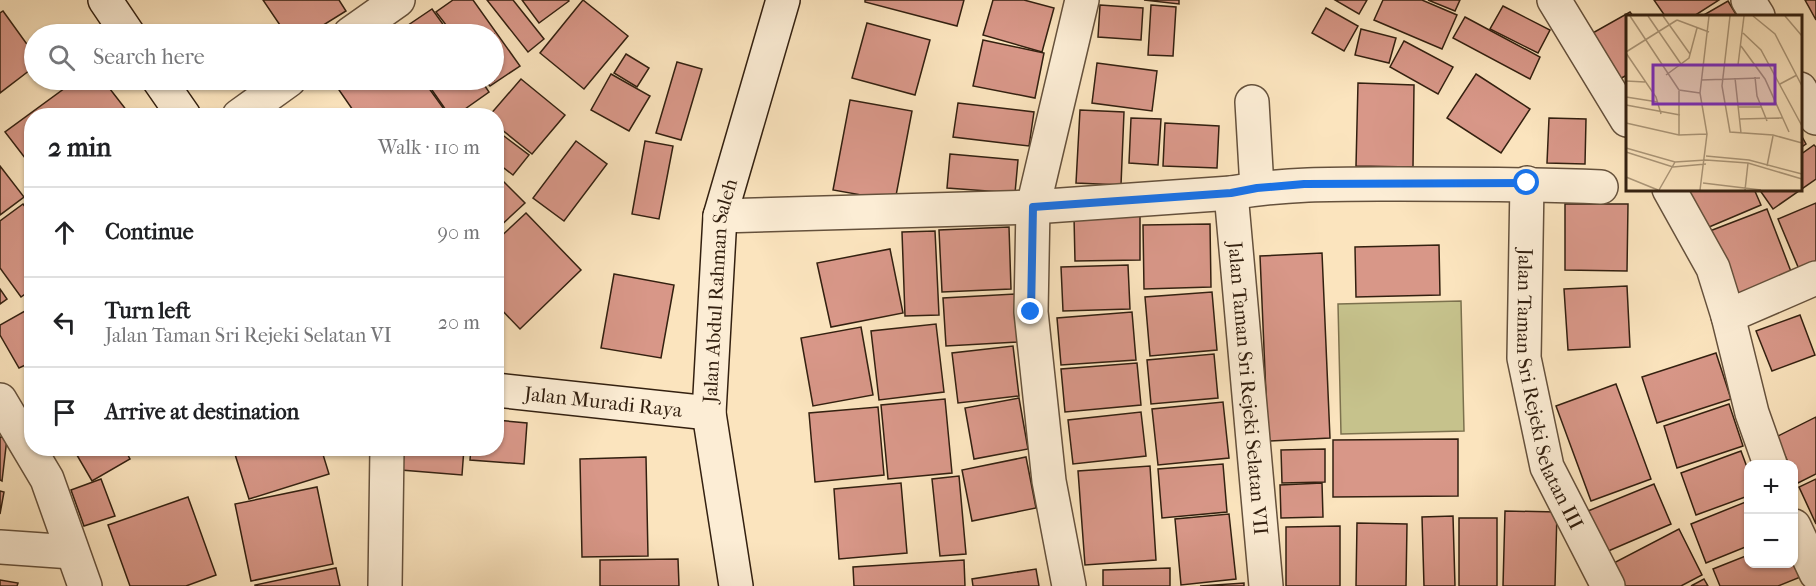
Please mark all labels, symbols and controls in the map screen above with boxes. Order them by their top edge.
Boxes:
inset map [1626,15,1801,190]
search box [24,24,504,90]
icon: search [45,41,78,74]
text: Search here [93,44,205,70]
text: 2 min [48,132,111,163]
text: Walk · 110 m [378,136,480,159]
route start [1513,169,1539,195]
street label: Jalan Abdul Rahman Saleh [698,175,742,406]
icon: ahead [48,216,81,249]
text: Continue [105,219,194,245]
text: 90 m [438,221,480,244]
street label: Jalan Taman Sri Rejeki Selatan VII [1223,239,1272,536]
street label: Jalan Taman Sri Rejeki Selatan III [1512,246,1588,533]
text: Turn left [105,298,191,324]
route end [1017,298,1043,324]
icon: left [48,306,81,339]
text: 20 m [438,311,480,334]
text: Jalan Taman Sri Rejeki Selatan VI [105,324,391,347]
street label: Jalan Muradi Raya [521,382,684,422]
icon: arrive [48,396,81,429]
text: Arrive at destination [105,399,299,425]
map controls [1744,460,1798,568]
button: + [1744,460,1798,514]
button: − [1744,514,1798,568]

